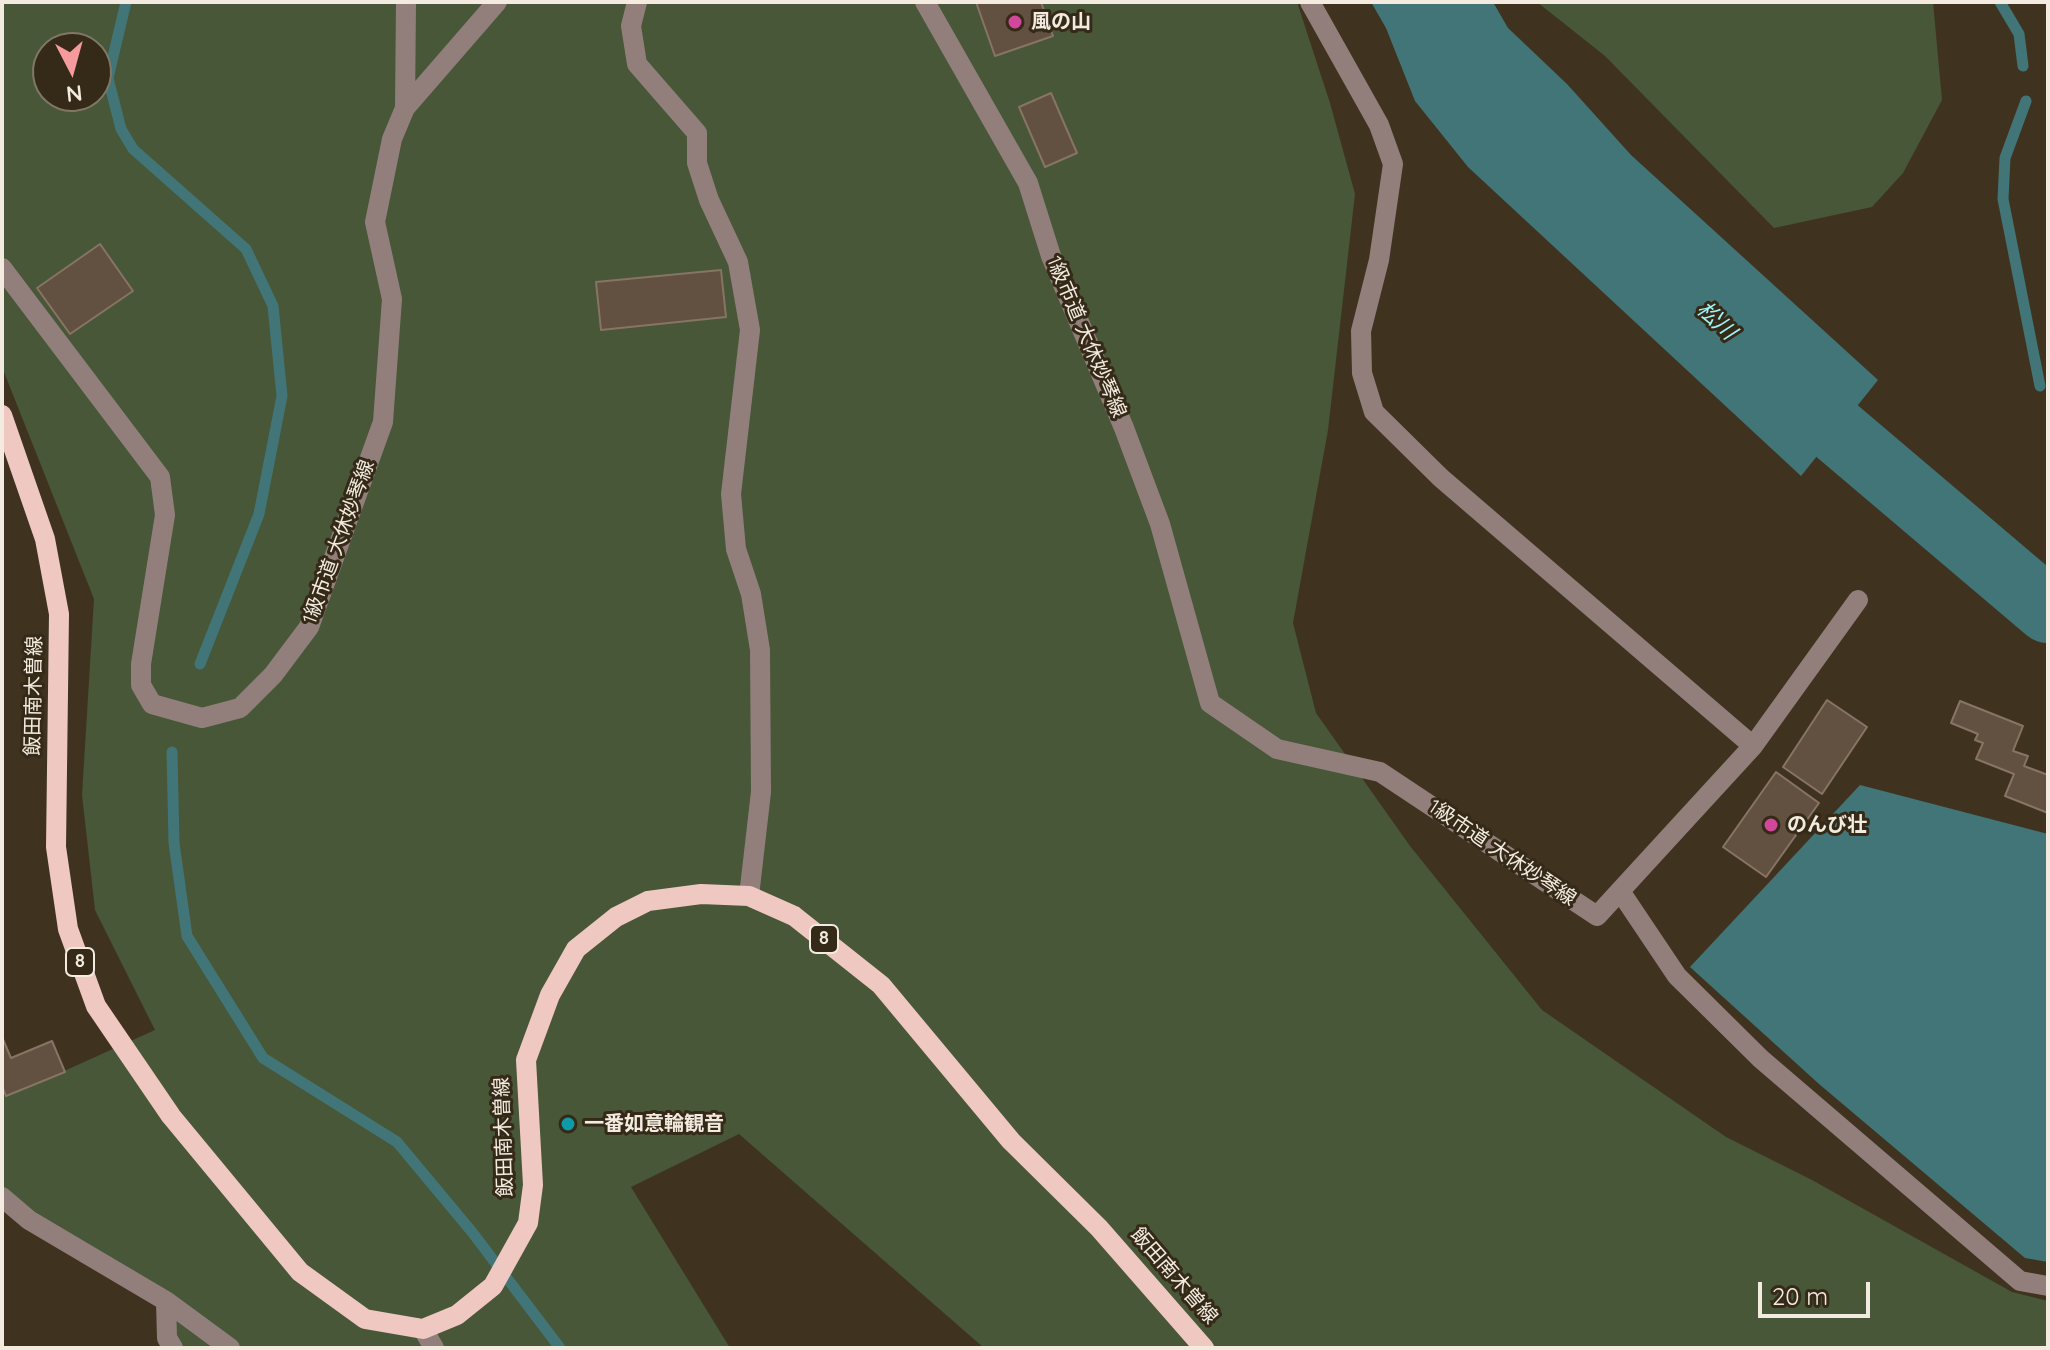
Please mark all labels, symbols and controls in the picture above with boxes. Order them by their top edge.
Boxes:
place label: 風の山 [1031,10,1091,34]
marker: 風の山 [1006,13,1024,31]
north arrow [32,32,112,112]
text: N [65,79,84,109]
street label: 1級市道 大休妙琴線 [1041,253,1131,421]
water label: 松川 [1691,296,1741,346]
street label: 1級市道 大休妙琴線 [298,457,380,627]
street label: 飯田南木曽線 [21,636,47,756]
street label: 1級市道 大休妙琴線 [1424,795,1580,911]
place label: のんび壮 [1787,813,1867,837]
marker: のんび壮 [1762,816,1780,834]
road number: 8 [810,925,838,953]
road number: 8 [66,948,94,976]
street label: 飯田南木曽線 [490,1077,518,1197]
place label: 一番如意輪観音 [584,1112,724,1136]
marker: 一番如意輪観音 [559,1115,577,1133]
street label: 飯田南木曽線 [1126,1223,1222,1329]
scale bar [1762,1266,1874,1316]
text: 20 m [1772,1281,1828,1311]

